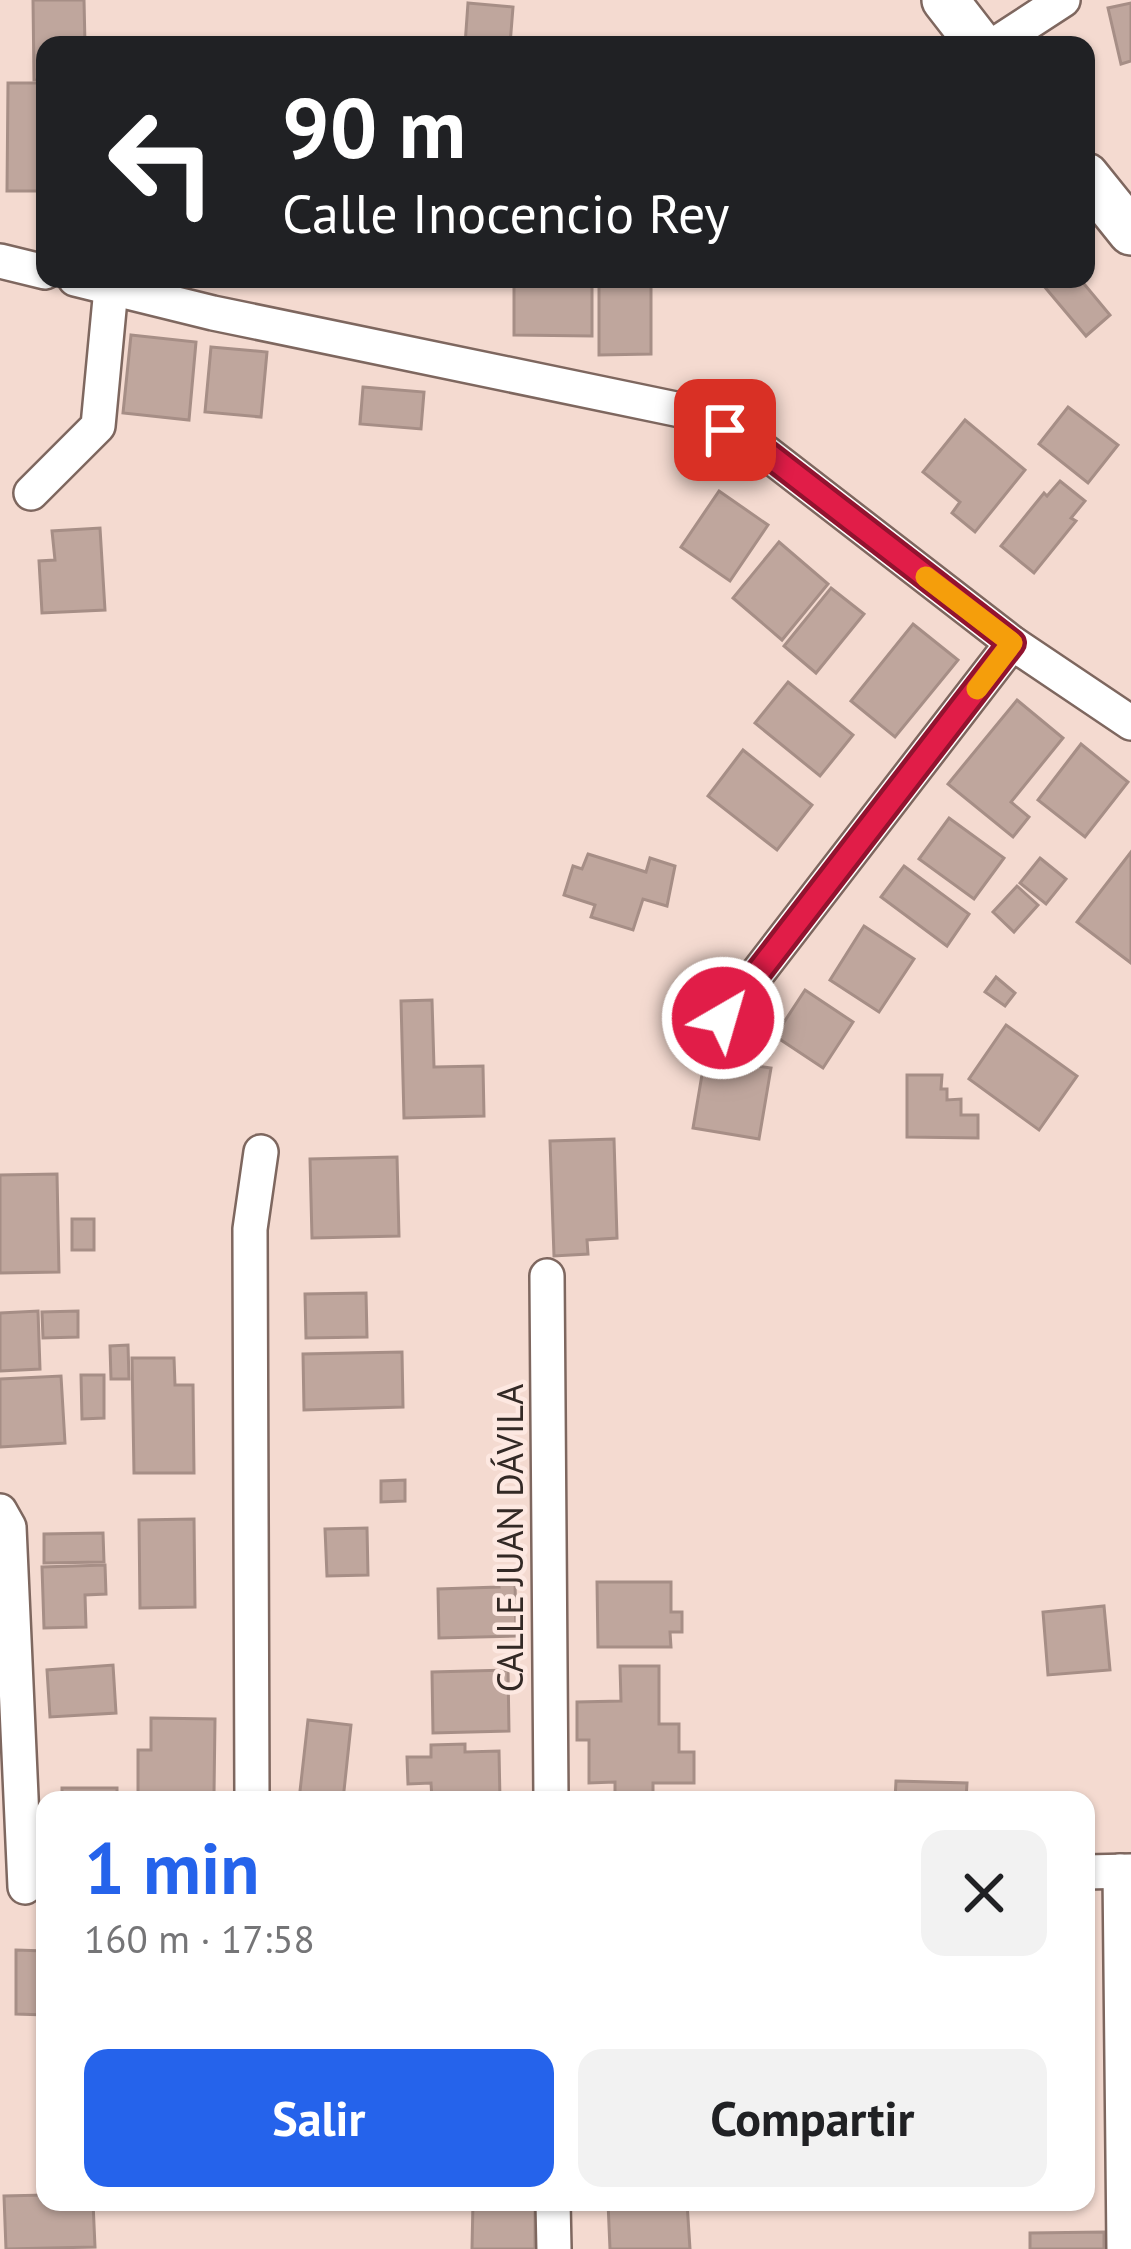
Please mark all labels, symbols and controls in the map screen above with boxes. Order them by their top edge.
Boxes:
text: 90 m [282,72,466,181]
icon: left [84,84,240,240]
text: Calle Inocencio Rey [282,178,730,248]
pin [674,379,776,481]
icon: arrive [692,397,758,463]
position arrow [660,955,786,1081]
street label: CALLE JUAN DÁVILA [486,1384,533,1692]
text: 1 min [84,1821,260,1914]
button: close [921,1830,1047,1956]
text: 160 m · 17:58 [84,1913,315,1964]
button: Salir [84,2049,554,2187]
button: Compartir [578,2049,1047,2187]

